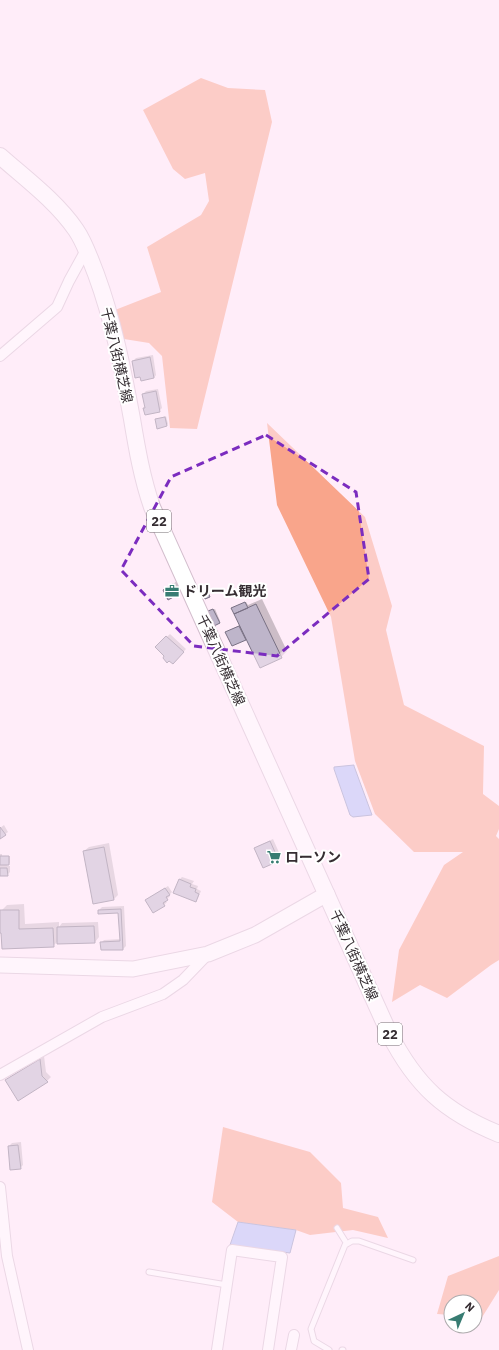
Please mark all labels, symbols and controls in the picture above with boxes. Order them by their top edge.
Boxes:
street label: 千葉八街横芝線 [97,305,137,405]
road number: 22 [147,510,171,532]
place label: ドリーム観光 [183,582,267,600]
office icon: ドリーム観光 [164,583,180,599]
street label: 千葉八街横芝線 [193,612,249,708]
place label: ローソン [285,848,341,866]
supermarket icon: ローソン [266,849,282,865]
street label: 千葉八街横芝線 [326,907,382,1003]
road number: 22 [378,1023,402,1045]
north arrow [443,1294,483,1334]
text: N [462,1299,478,1315]

